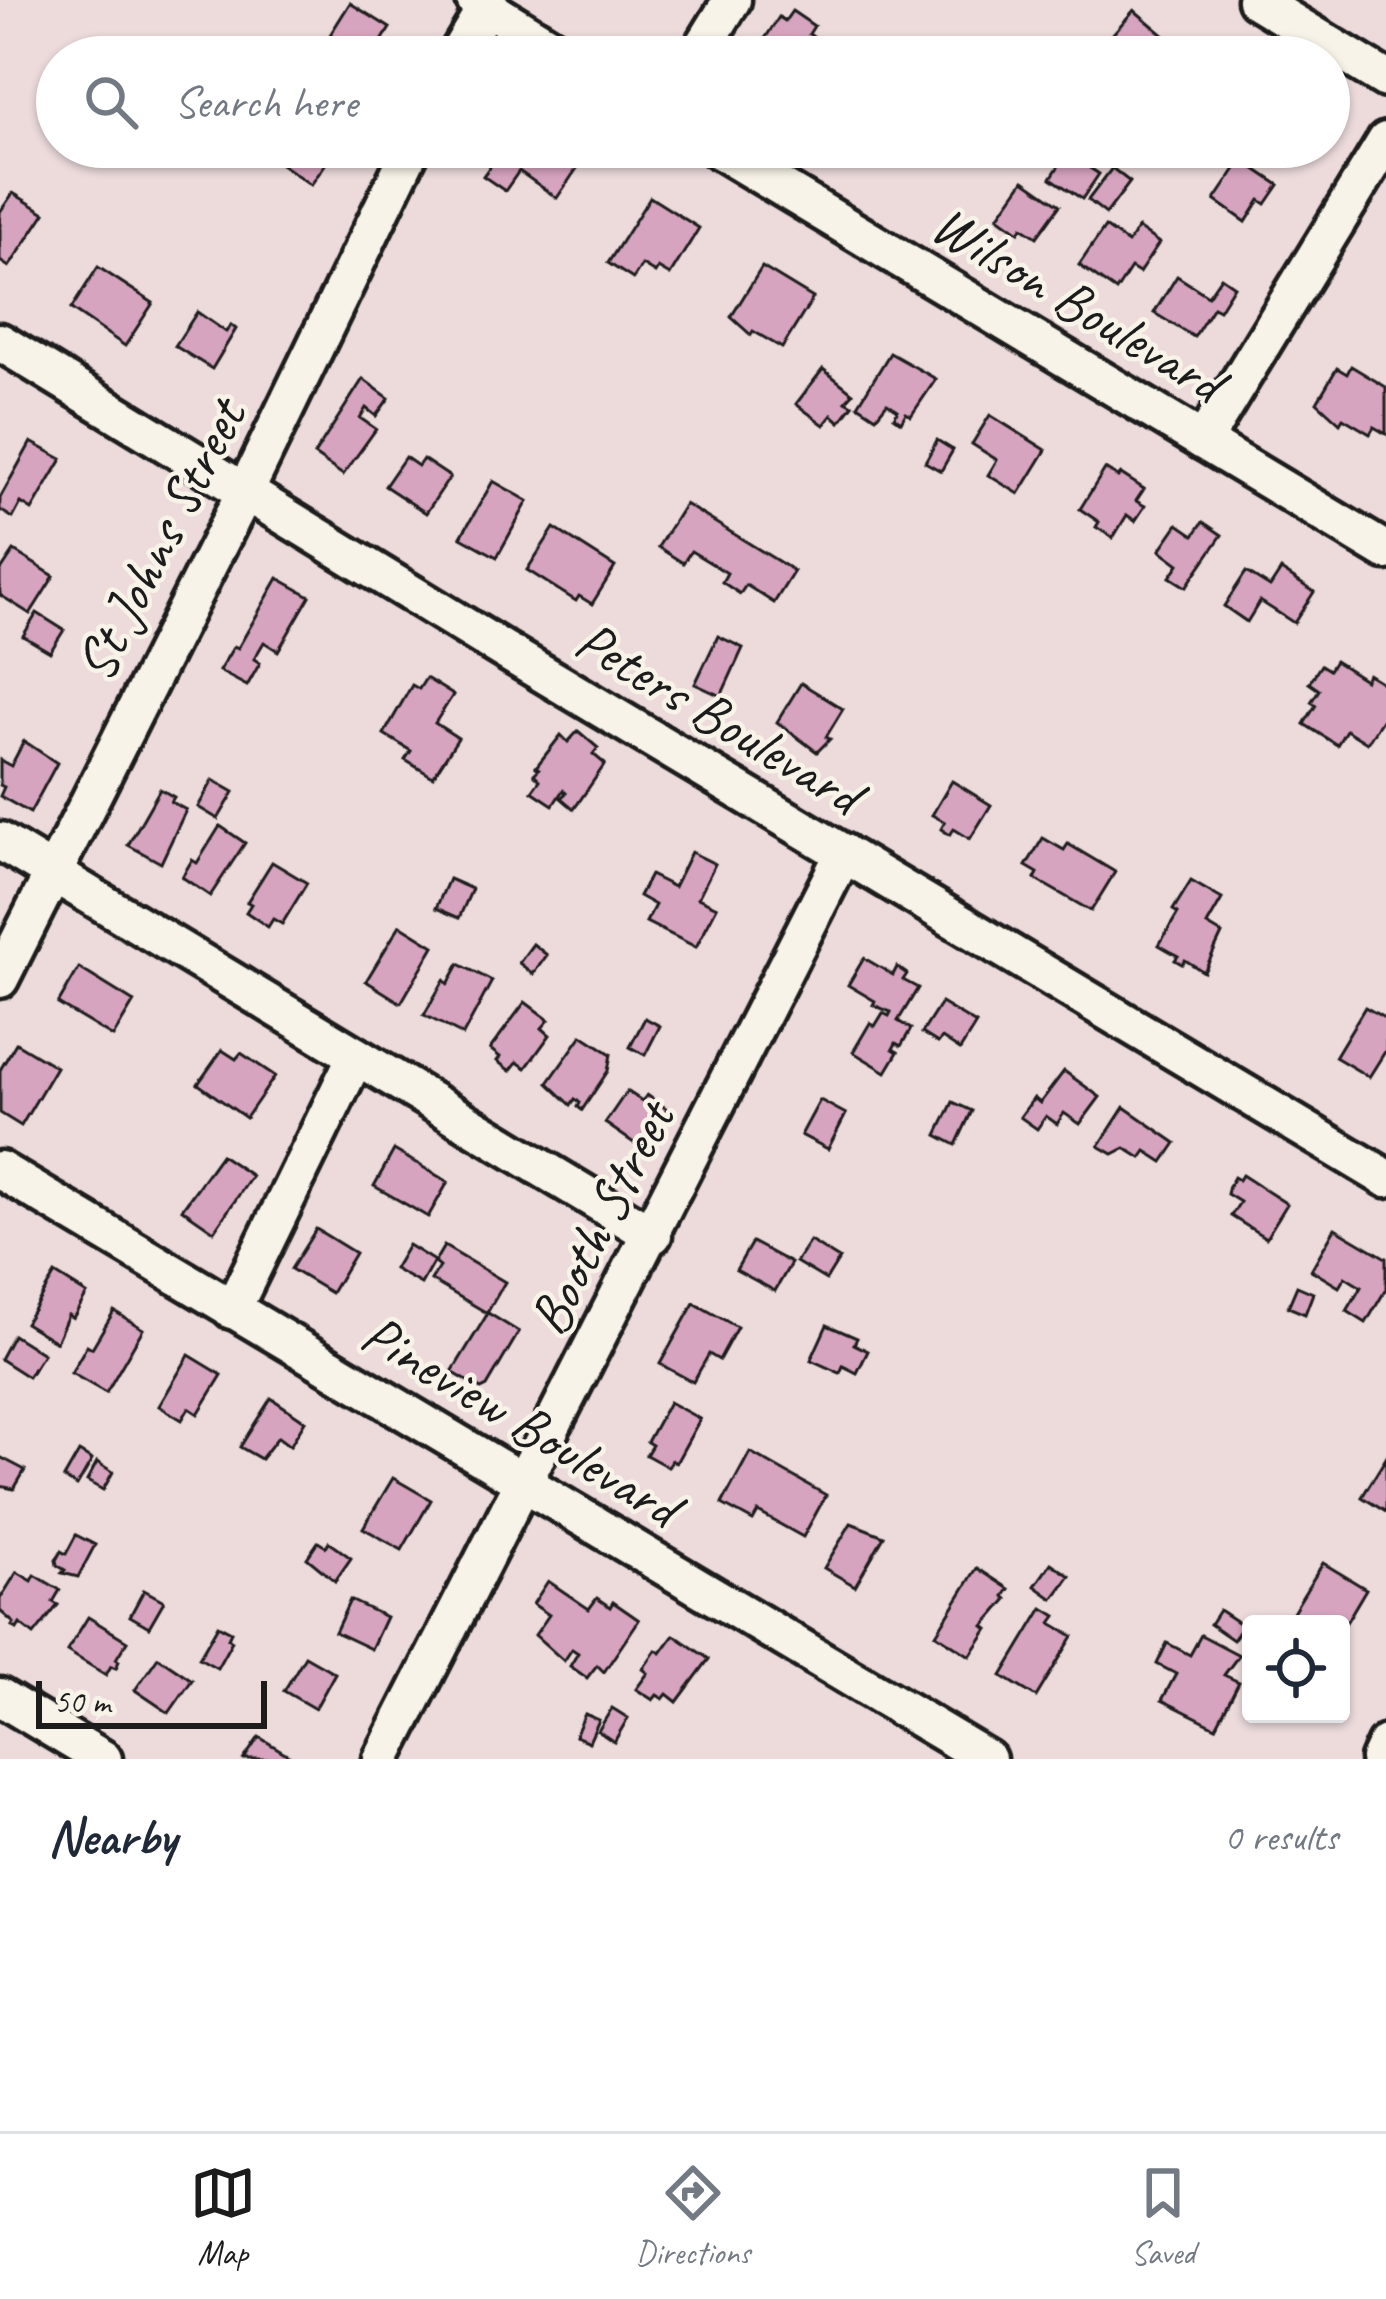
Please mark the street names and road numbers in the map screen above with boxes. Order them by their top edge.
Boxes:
street label: Wilson Boulevard [919,188,1243,422]
street label: St Johns Street [58,383,264,693]
street label: Peters Boulevard [563,604,881,834]
street label: Booth Street [512,1086,692,1347]
street label: Pineview Boulevard [349,1297,699,1547]

